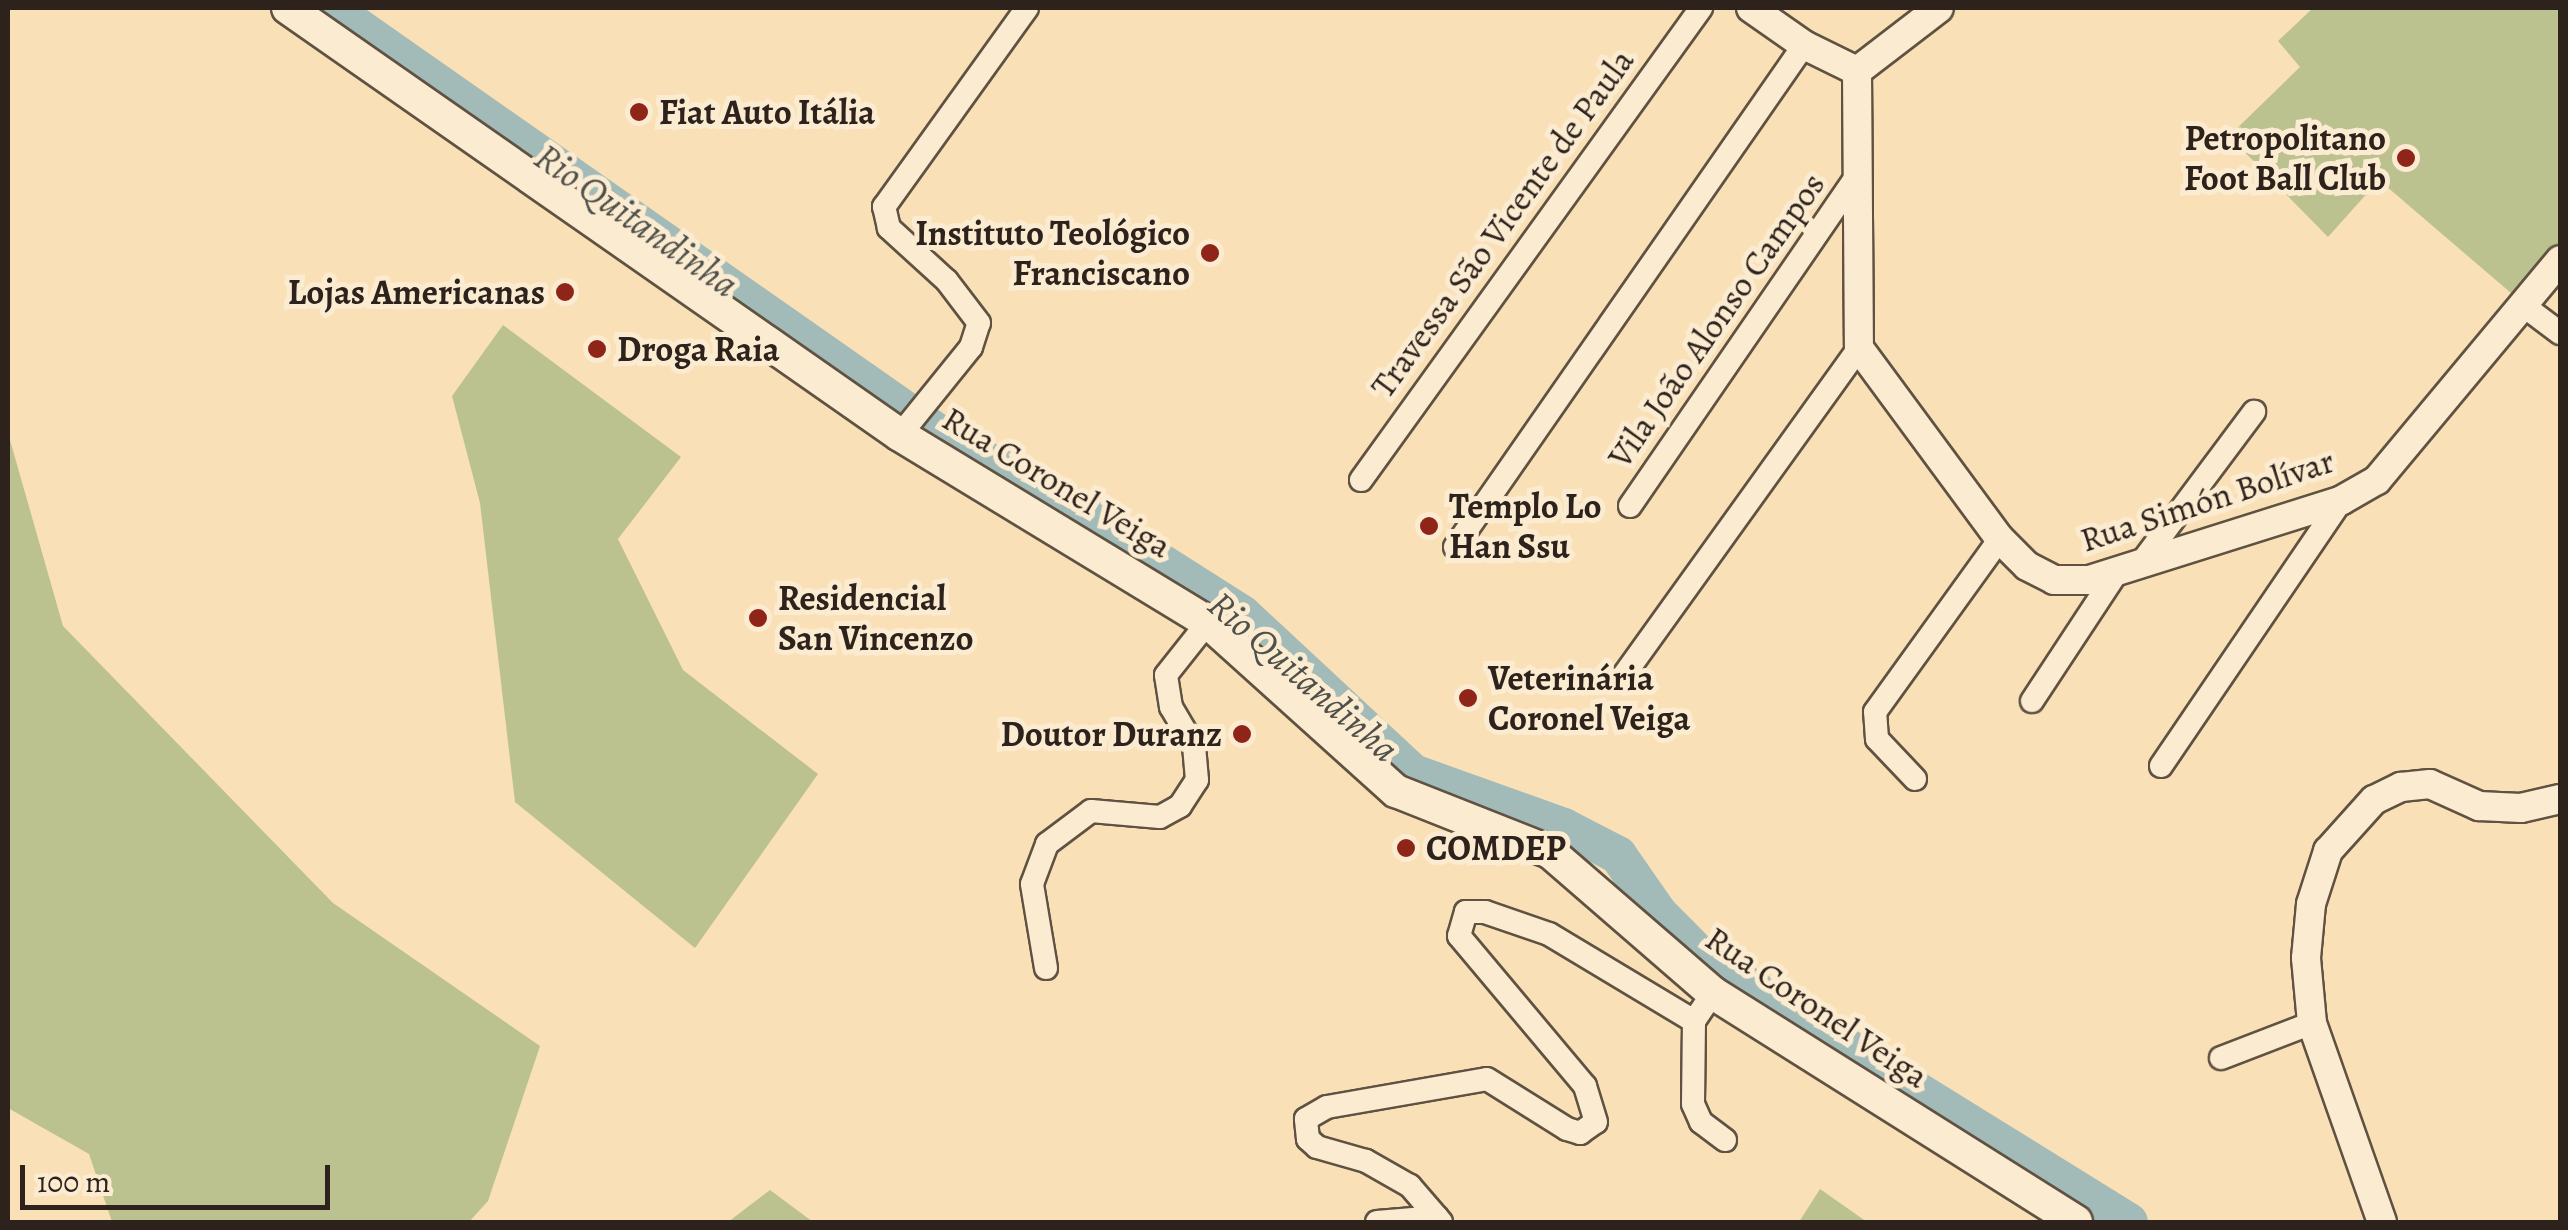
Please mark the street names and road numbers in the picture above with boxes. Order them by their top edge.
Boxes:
street label: Travessa São Vicente de Paula [1361,41,1643,405]
street label: Vila João Alonso Campos [1598,164,1834,476]
street label: Rua Coronel Veiga [935,397,1179,567]
street label: Rua Simón Bolívar [2075,439,2339,561]
street label: Rua Coronel Veiga [1698,917,1936,1097]

